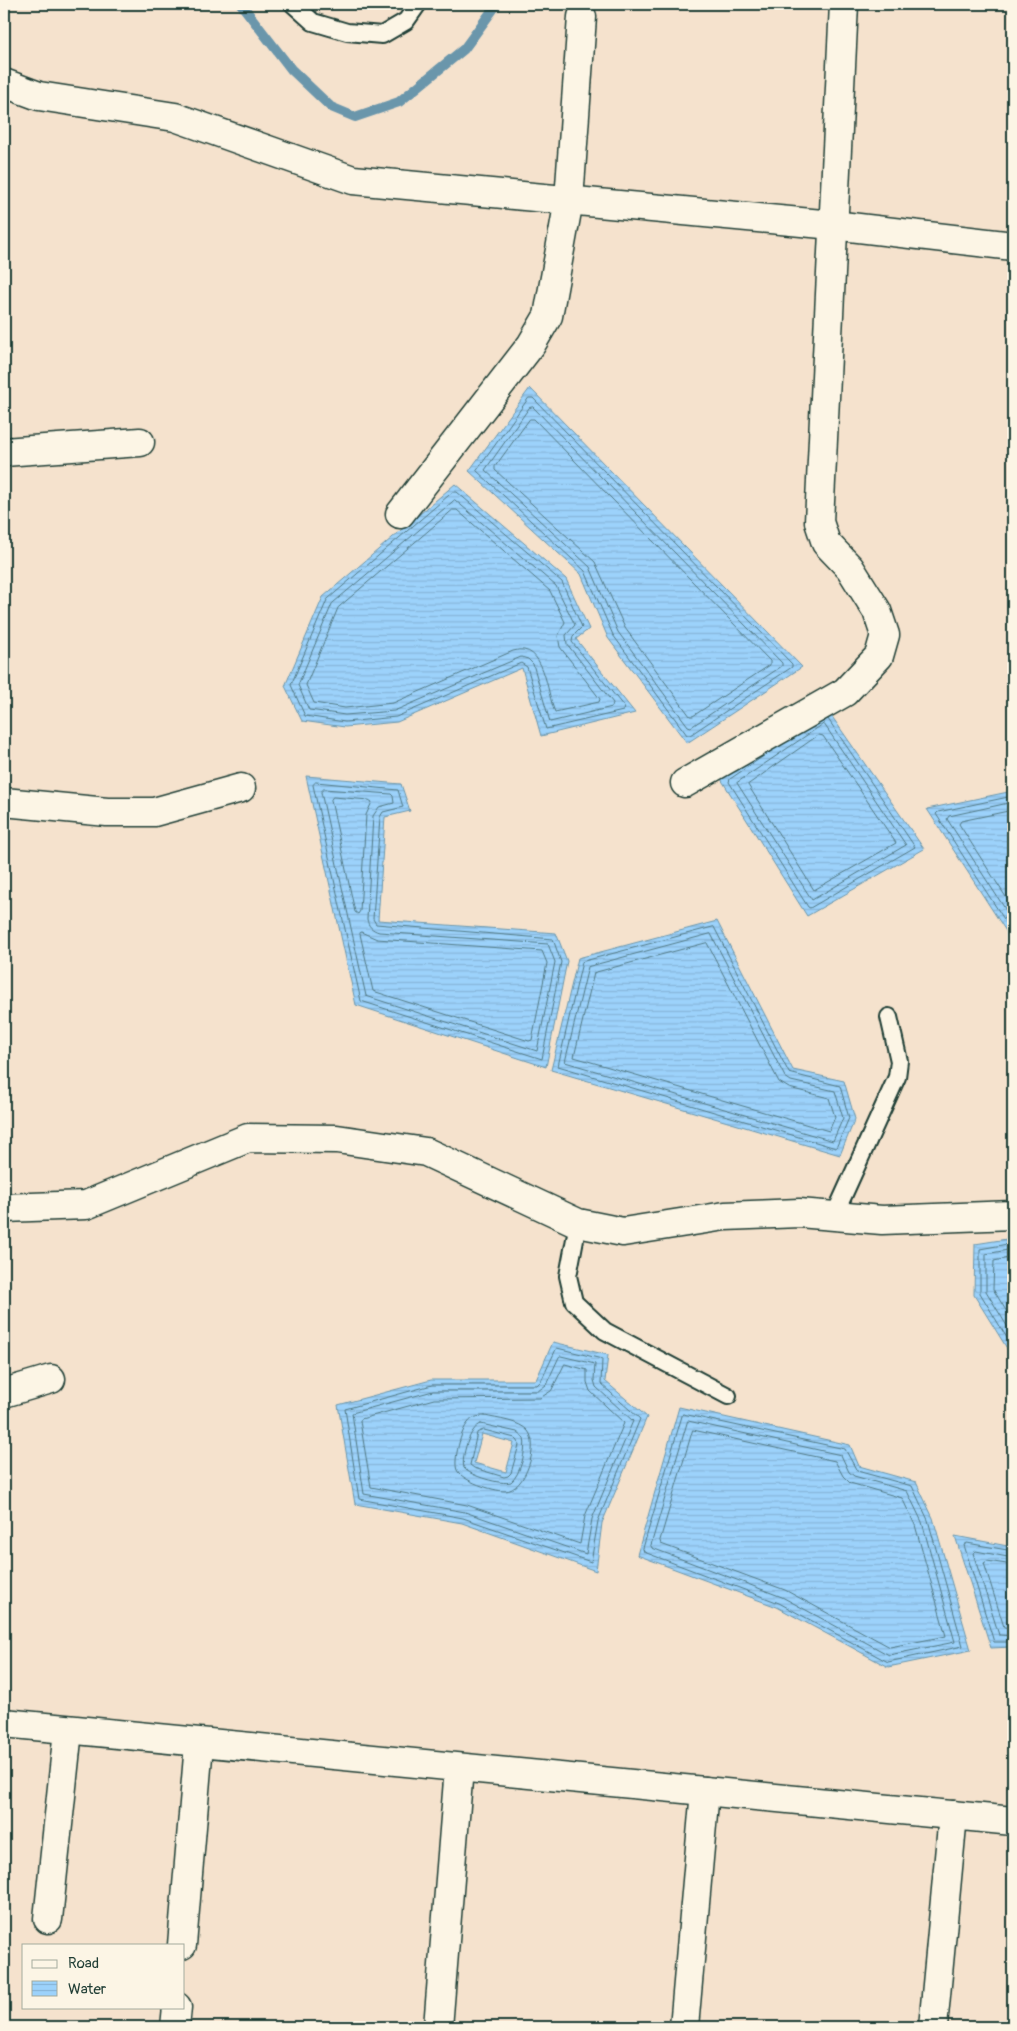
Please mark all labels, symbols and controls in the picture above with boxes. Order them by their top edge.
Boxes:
legend [22,1944,185,2008]
text: Road [68,1954,99,1973]
text: Water [68,1980,107,1999]

